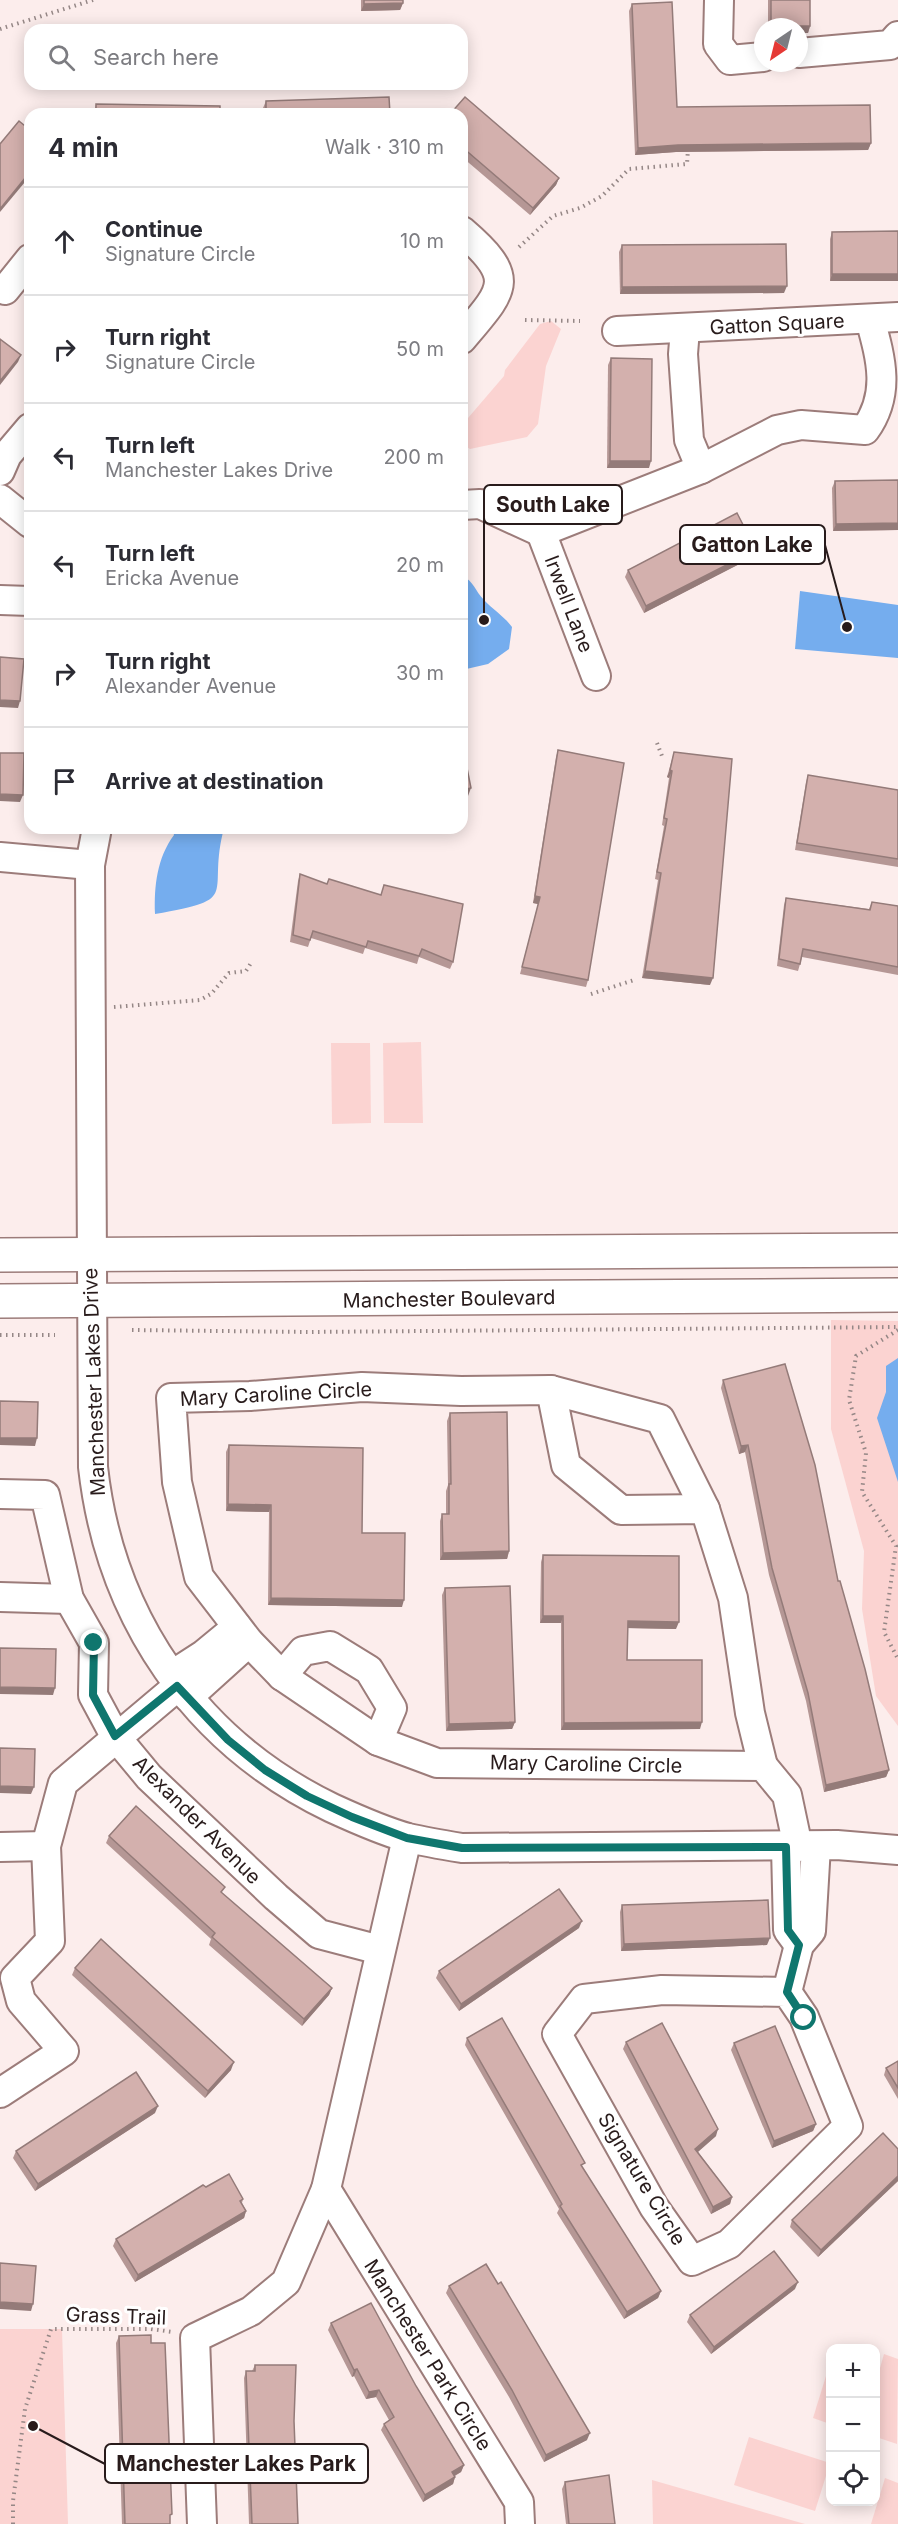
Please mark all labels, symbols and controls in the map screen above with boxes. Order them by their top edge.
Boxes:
north arrow [754,18,808,72]
search box [24,24,468,90]
icon: search [45,41,78,74]
text: Search here [93,44,219,70]
text: 4 min [48,132,119,163]
text: Walk · 310 m [325,135,444,159]
text: Continue [105,216,203,242]
icon: ahead [48,225,81,258]
text: 10 m [400,229,444,253]
text: Signature Circle [105,242,255,266]
street label: Gatton Square [709,308,845,340]
text: Turn right [105,324,211,350]
icon: right [48,333,81,366]
text: 50 m [396,337,444,361]
text: Signature Circle [105,350,255,374]
text: Turn left [105,432,195,458]
icon: left [48,441,81,474]
text: 200 m [383,445,444,469]
text: Manchester Lakes Drive [105,458,333,482]
callout: South Lake [484,485,622,524]
text: South Lake [496,492,610,517]
callout: Gatton Lake [680,525,825,564]
text: Gatton Lake [691,532,813,557]
text: Turn left [105,540,195,566]
icon: left [48,549,81,582]
street label: Irwell Lane [540,552,598,656]
text: 20 m [396,553,444,577]
text: Ericka Avenue [105,566,239,590]
text: Turn right [105,648,211,674]
icon: right [48,657,81,690]
text: 30 m [396,661,444,685]
text: Alexander Avenue [105,674,276,698]
icon: arrive [48,765,81,798]
text: Arrive at destination [105,768,324,794]
street label: Manchester Lakes Drive [78,1268,110,1496]
street label: Manchester Boulevard [343,1285,555,1313]
street label: Mary Caroline Circle [179,1377,373,1411]
route end [80,1629,106,1655]
street label: Mary Caroline Circle [490,1750,682,1778]
street label: Alexander Avenue [128,1751,266,1889]
route start [790,2004,816,2030]
street label: Signature Circle [593,2108,691,2250]
street label: Manchester Park Circle [359,2255,497,2455]
street label: Grass Trail [65,2302,167,2330]
map controls [826,2344,880,2506]
button: + [826,2344,880,2398]
button: − [826,2398,880,2452]
callout: Manchester Lakes Park [105,2444,368,2483]
text: Manchester Lakes Park [116,2451,357,2476]
button: locate [826,2452,880,2506]

